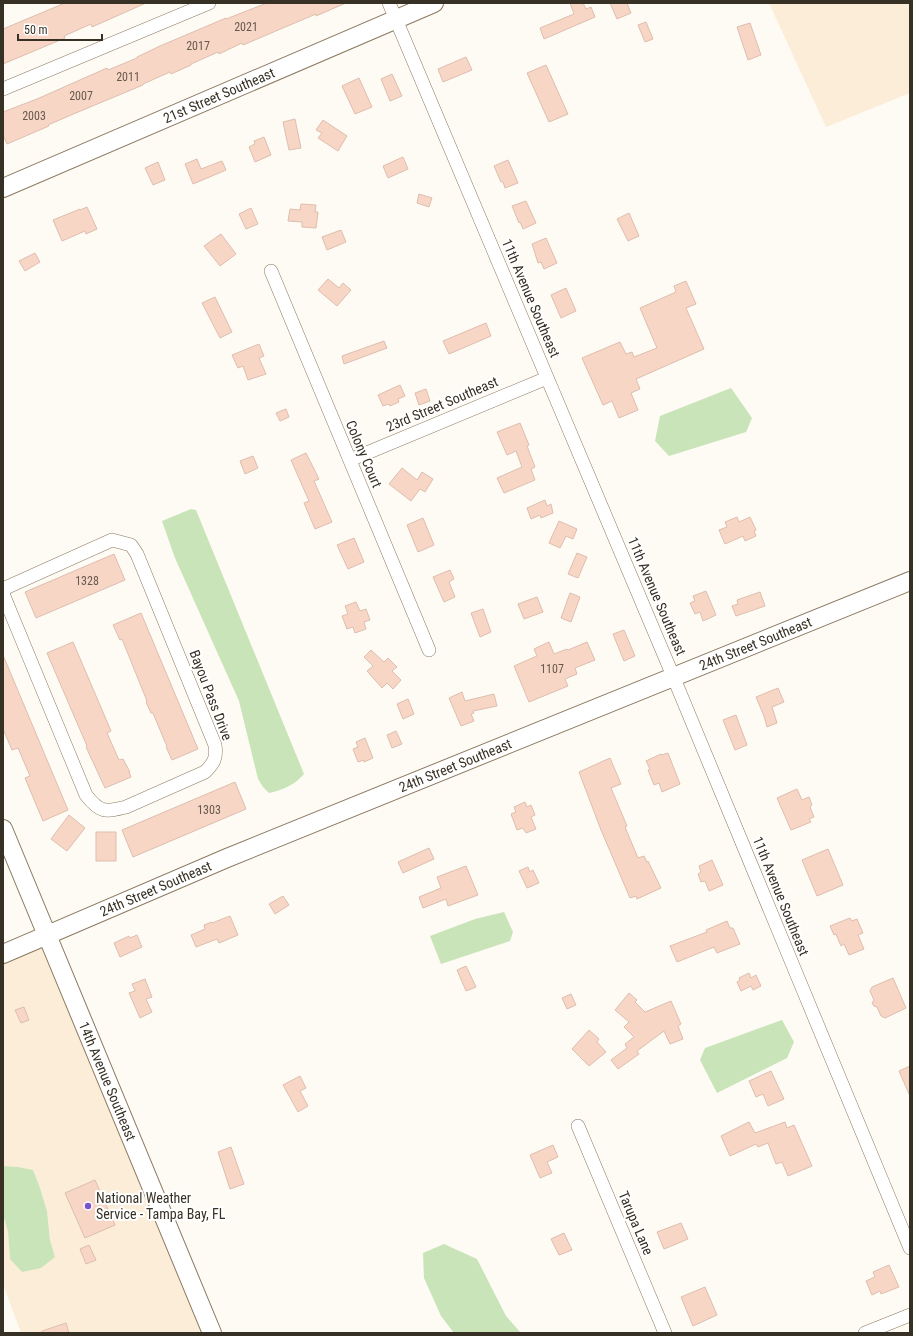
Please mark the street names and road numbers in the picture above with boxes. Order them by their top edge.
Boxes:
street label: 21st Street Southeast [161,64,277,126]
street label: 11th Avenue Southeast [499,236,563,360]
street label: 23rd Street Southeast [384,373,500,435]
street label: Colony Court [343,418,385,490]
street label: 11th Avenue Southeast [625,534,689,658]
street label: 24th Street Southeast [697,614,814,674]
street label: Bayou Pass Drive [186,648,236,743]
street label: 24th Street Southeast [397,735,514,795]
street label: 11th Avenue Southeast [750,834,812,958]
street label: 24th Street Southeast [97,858,214,920]
street label: 14th Avenue Southeast [76,1019,139,1143]
street label: Tarupa Lane [615,1189,657,1258]

